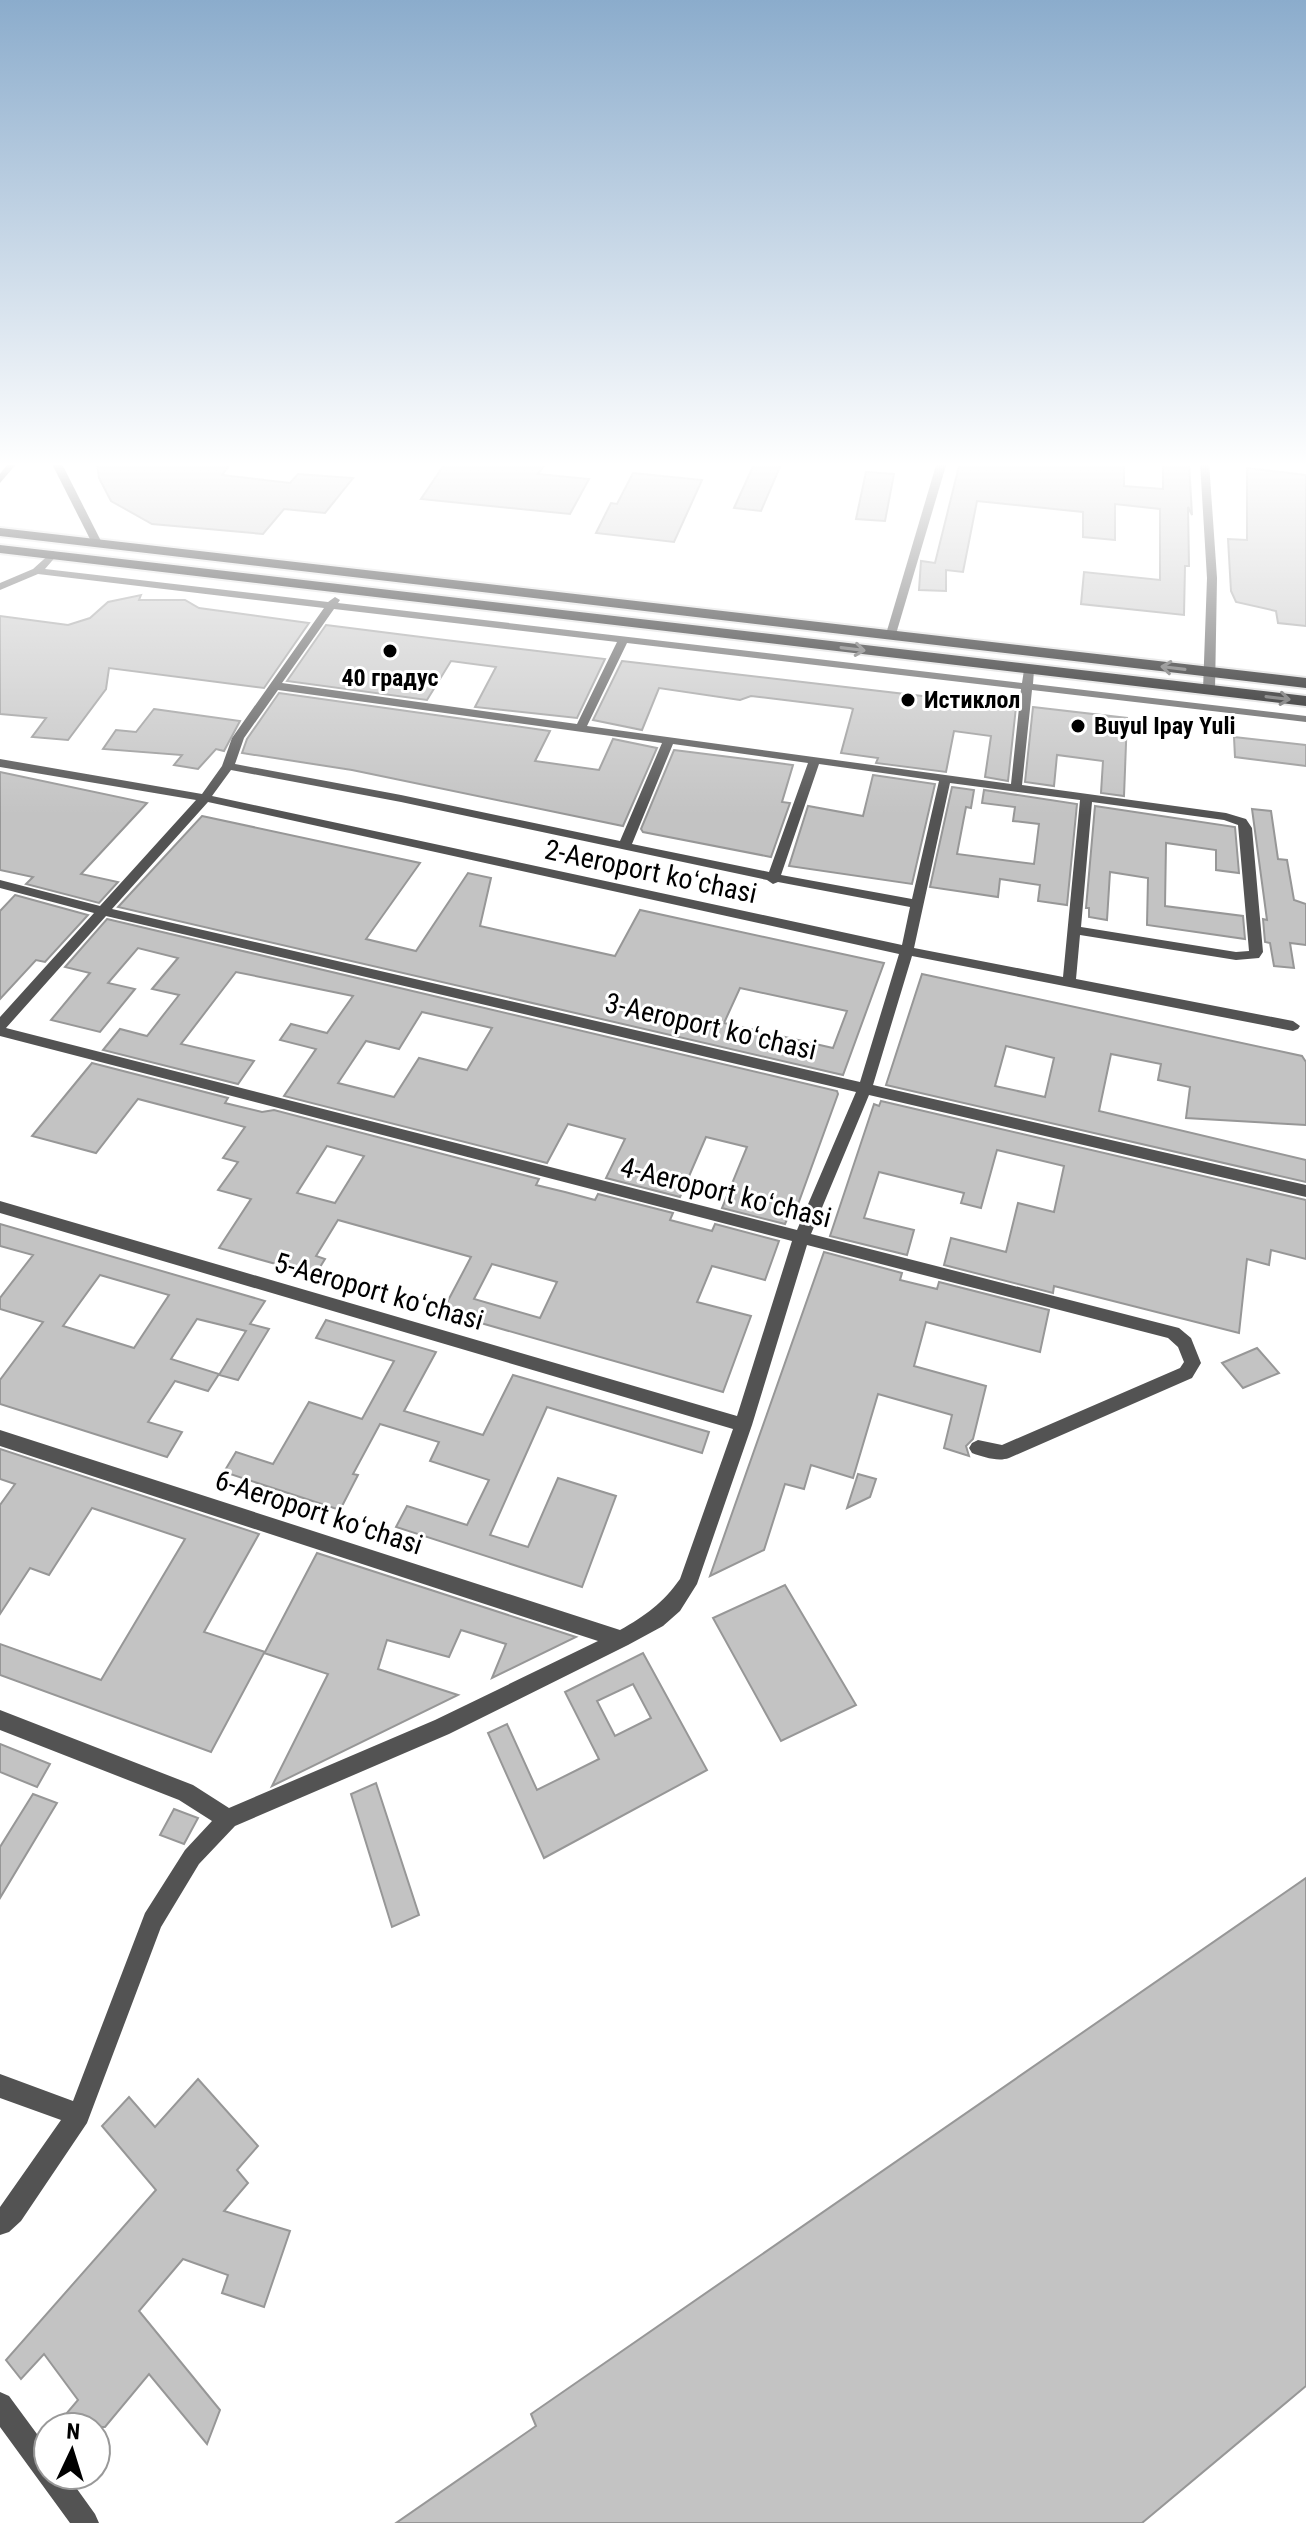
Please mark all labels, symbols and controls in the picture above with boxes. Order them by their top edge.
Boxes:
one-way arrow [839,641,866,656]
marker: 40 градус [381,642,399,660]
one-way arrow [1161,660,1186,675]
place label: 40 градус [341,664,439,692]
place label: Истиклол [924,686,1020,714]
marker: Истиклол [899,691,917,709]
one-way arrow [1265,691,1291,706]
place label: Buyul Ipay Yuli [1094,712,1236,740]
marker: Buyul Ipay Yuli [1069,717,1087,735]
street label: 2-Aeroport koʻchasi [542,833,760,910]
street label: 3-Aeroport koʻchasi [602,986,820,1067]
street label: 4-Aeroport koʻchasi [617,1150,835,1235]
street label: 5-Aeroport koʻchasi [270,1246,487,1337]
street label: 6-Aeroport koʻchasi [211,1463,427,1562]
north arrow [32,2411,112,2491]
text: N [66,2419,81,2444]

